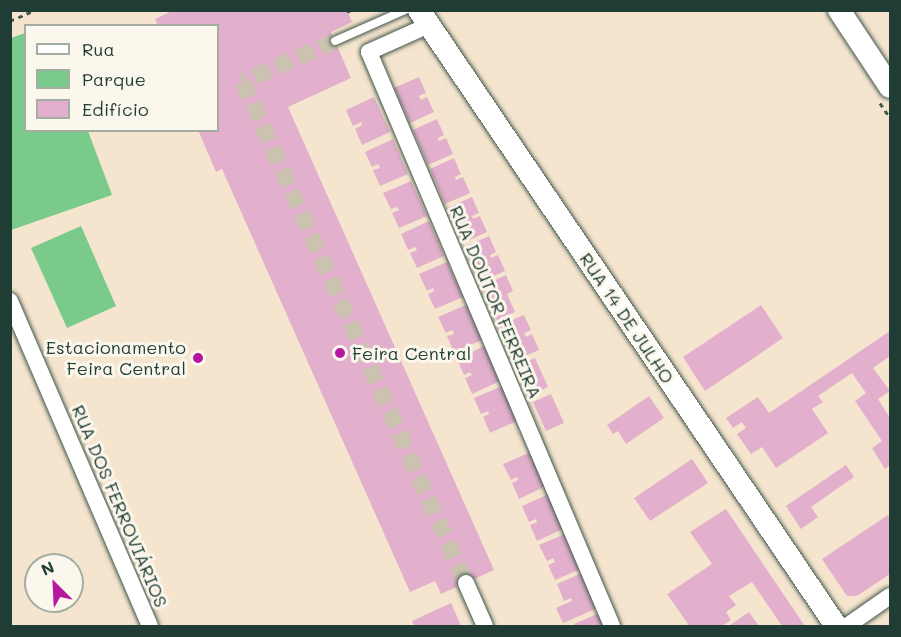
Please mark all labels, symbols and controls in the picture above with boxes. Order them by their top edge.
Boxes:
legend [24,24,219,132]
text: Rua [82,37,115,61]
text: Parque [82,67,146,91]
text: Edifício [82,97,149,121]
street label: RUA DOUTOR FERREIRA [445,202,547,402]
street label: RUA 14 DE JULHO [575,249,679,387]
place label: Estacionamento Feira Central [46,337,186,380]
place label: Feira Central [352,342,471,364]
marker: Feira Central [333,346,347,360]
marker: Estacionamento Feira Central [191,351,205,365]
street label: RUA DOS FERROVIÁRIOS [68,402,172,610]
north arrow [24,553,84,613]
text: N [37,556,57,580]

